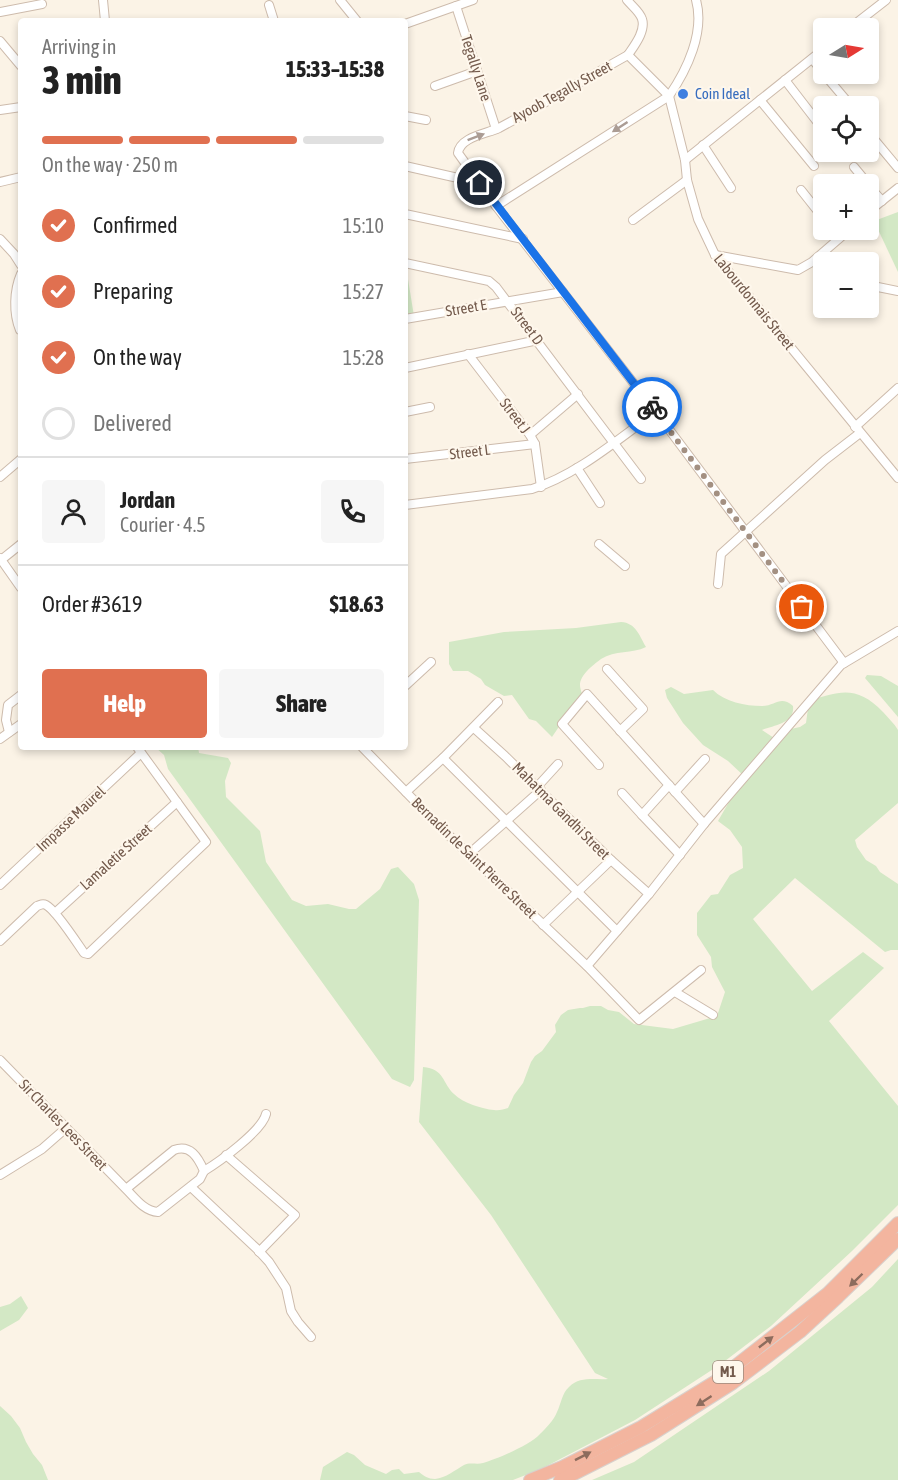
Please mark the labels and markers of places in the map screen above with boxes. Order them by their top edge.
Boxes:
place label: Coin Ideal [695,85,750,102]
marker: Coin Ideal [676,87,690,101]
pin [454,157,505,208]
pin [776,581,827,632]

